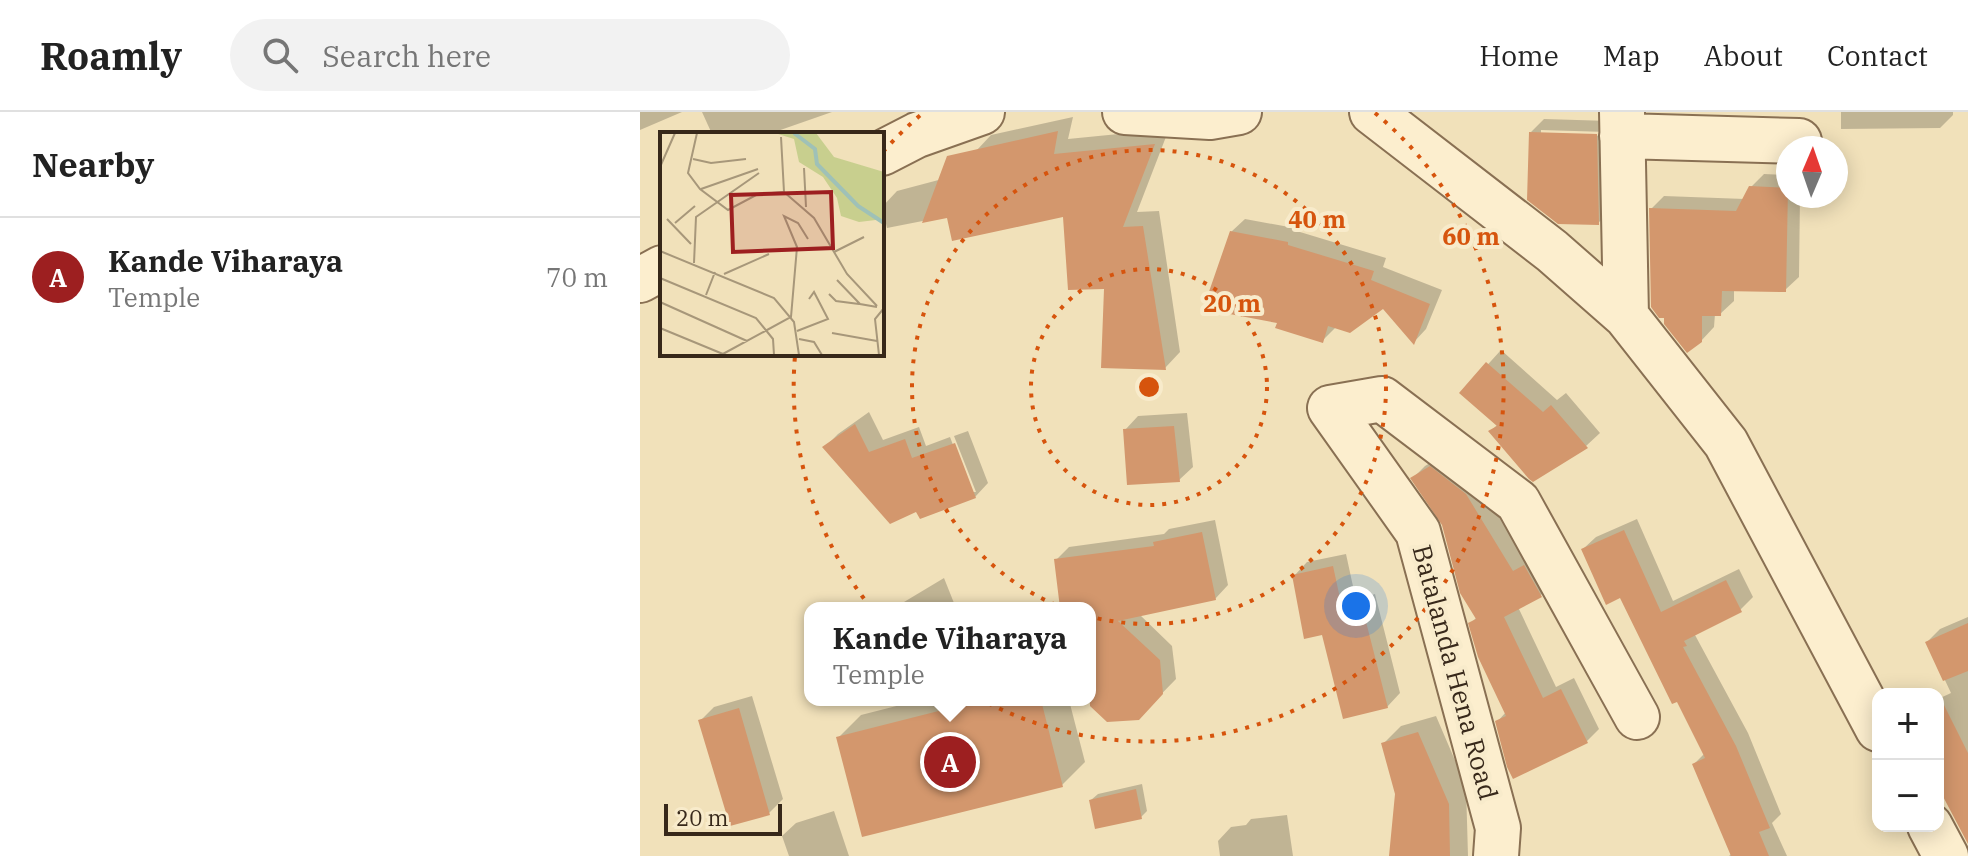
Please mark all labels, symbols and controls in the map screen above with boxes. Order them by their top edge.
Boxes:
search box [230,19,790,91]
text: Roamly [40,31,182,80]
icon: search [258,33,302,77]
text: Search here [322,36,491,75]
text: Home [1479,37,1559,74]
text: Map [1603,37,1660,74]
text: About [1704,37,1783,74]
text: Contact [1827,37,1928,74]
inset map [660,132,884,356]
north arrow [1776,136,1848,208]
text: Nearby [32,142,154,186]
text: 40 m [1288,203,1346,235]
text: 60 m [1442,220,1500,252]
text: Kande Viharaya [108,241,343,280]
text: A [49,260,67,294]
text: 70 m [546,260,608,294]
text: Temple [108,280,200,314]
text: 20 m [1203,287,1261,319]
centre of rings [1135,373,1163,401]
street label: Batalanda Hena Road [1406,541,1506,803]
your location [1336,586,1376,626]
popup [804,602,1096,706]
text: Kande Viharaya [832,618,1068,657]
text: Temple [832,657,925,691]
map controls [1872,688,1944,832]
button: + [1872,688,1944,760]
pin: A [924,732,976,792]
button: − [1872,760,1944,832]
scale bar [664,800,782,836]
text: 20 m [676,803,728,832]

